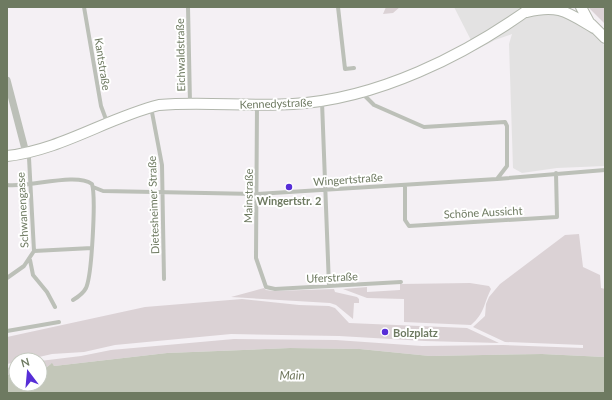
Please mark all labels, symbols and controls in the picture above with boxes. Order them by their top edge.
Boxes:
street label: Eichwaldstraße [173,18,187,92]
street label: Kantstraße [92,37,114,91]
street label: Kennedystraße [239,95,313,111]
street label: Dietesheimer Straße [145,155,161,254]
street label: Mainstraße [241,168,255,223]
street label: Wingertstraße [313,170,383,188]
street label: Schwanengasse [14,172,30,248]
marker: Wingertstr. 2 [284,182,294,192]
place label: Wingertstr. 2 [257,194,321,207]
street label: Schöne Aussicht [443,203,523,221]
street label: Uferstraße [306,269,358,285]
place label: Bolzplatz [393,326,438,339]
marker: Bolzplatz [380,327,390,337]
north arrow [8,352,48,392]
text: N [19,354,31,369]
water label: Main [279,367,305,383]

